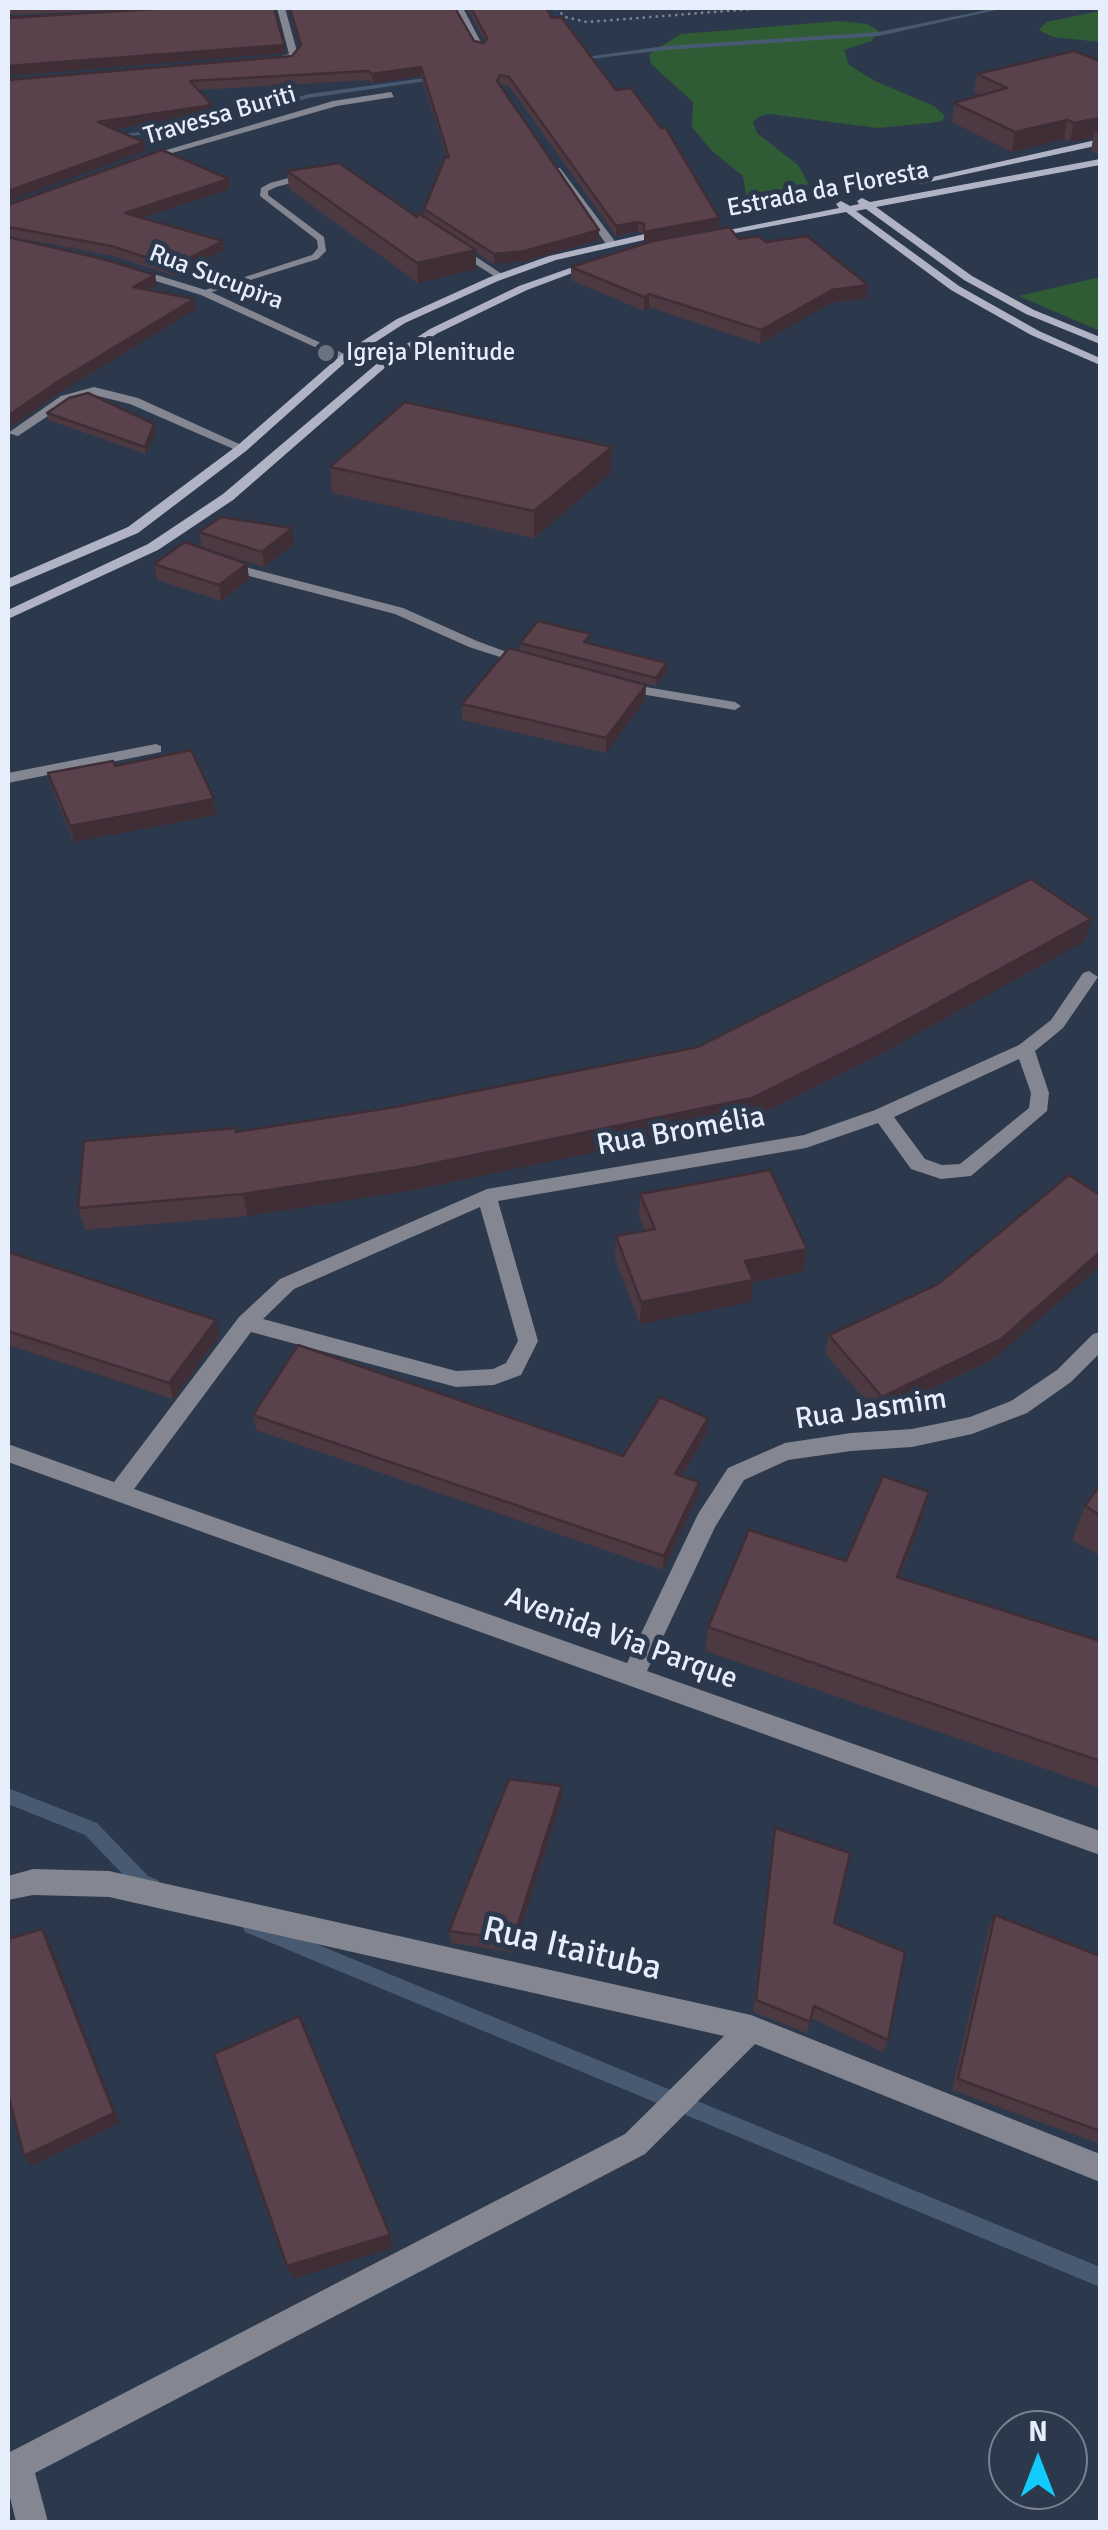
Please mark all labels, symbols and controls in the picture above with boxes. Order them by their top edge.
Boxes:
street label: Travessa Buriti [141,80,299,152]
street label: Estrada da Floresta [725,156,931,224]
street label: Rua Sucupira [145,239,287,317]
place label: Igreja Plenitude [346,338,515,368]
marker: Igreja Plenitude [315,342,337,364]
street label: Rua Bromélia [594,1099,768,1165]
street label: Rua Jasmim [793,1382,949,1438]
street label: Avenida Via Parque [500,1580,742,1698]
street label: Rua Itaituba [479,1909,665,1991]
north arrow [988,2410,1088,2510]
text: N [1028,2415,1048,2449]

